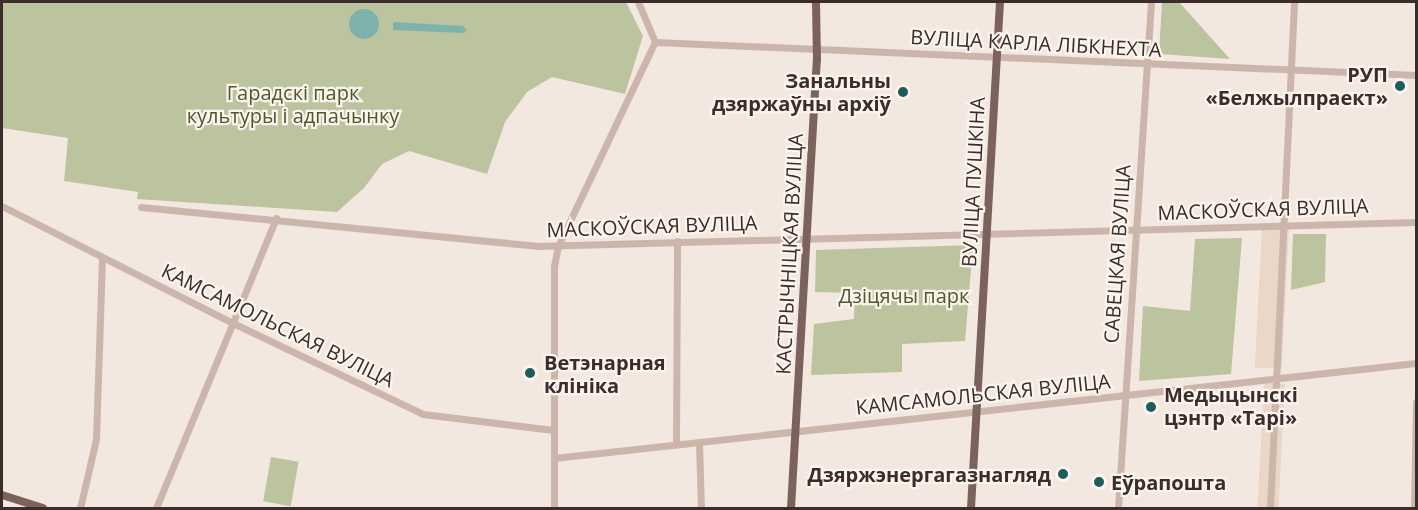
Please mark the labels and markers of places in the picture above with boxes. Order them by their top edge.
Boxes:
place label: РУП «Белжылпраект» [1206,62,1388,109]
place label: Занальны дзяржаўны архіў [712,68,891,115]
marker: РУП «Белжылпраект» [1393,79,1407,93]
marker: Занальны дзяржаўны архіў [896,85,910,99]
place label: Ветэнарная клініка [544,350,666,397]
marker: Ветэнарная клініка [521,364,539,382]
place label: Медыцынскі цэнтр «Тарі» [1164,383,1298,430]
marker: Медыцынскі цэнтр «Тарі» [1142,398,1160,416]
place label: Дзяржэнергагазнагляд [807,462,1051,486]
marker: Дзяржэнергагазнагляд [1056,467,1070,481]
place label: Еўрапошта [1111,470,1226,494]
marker: Еўрапошта [1092,475,1106,489]

